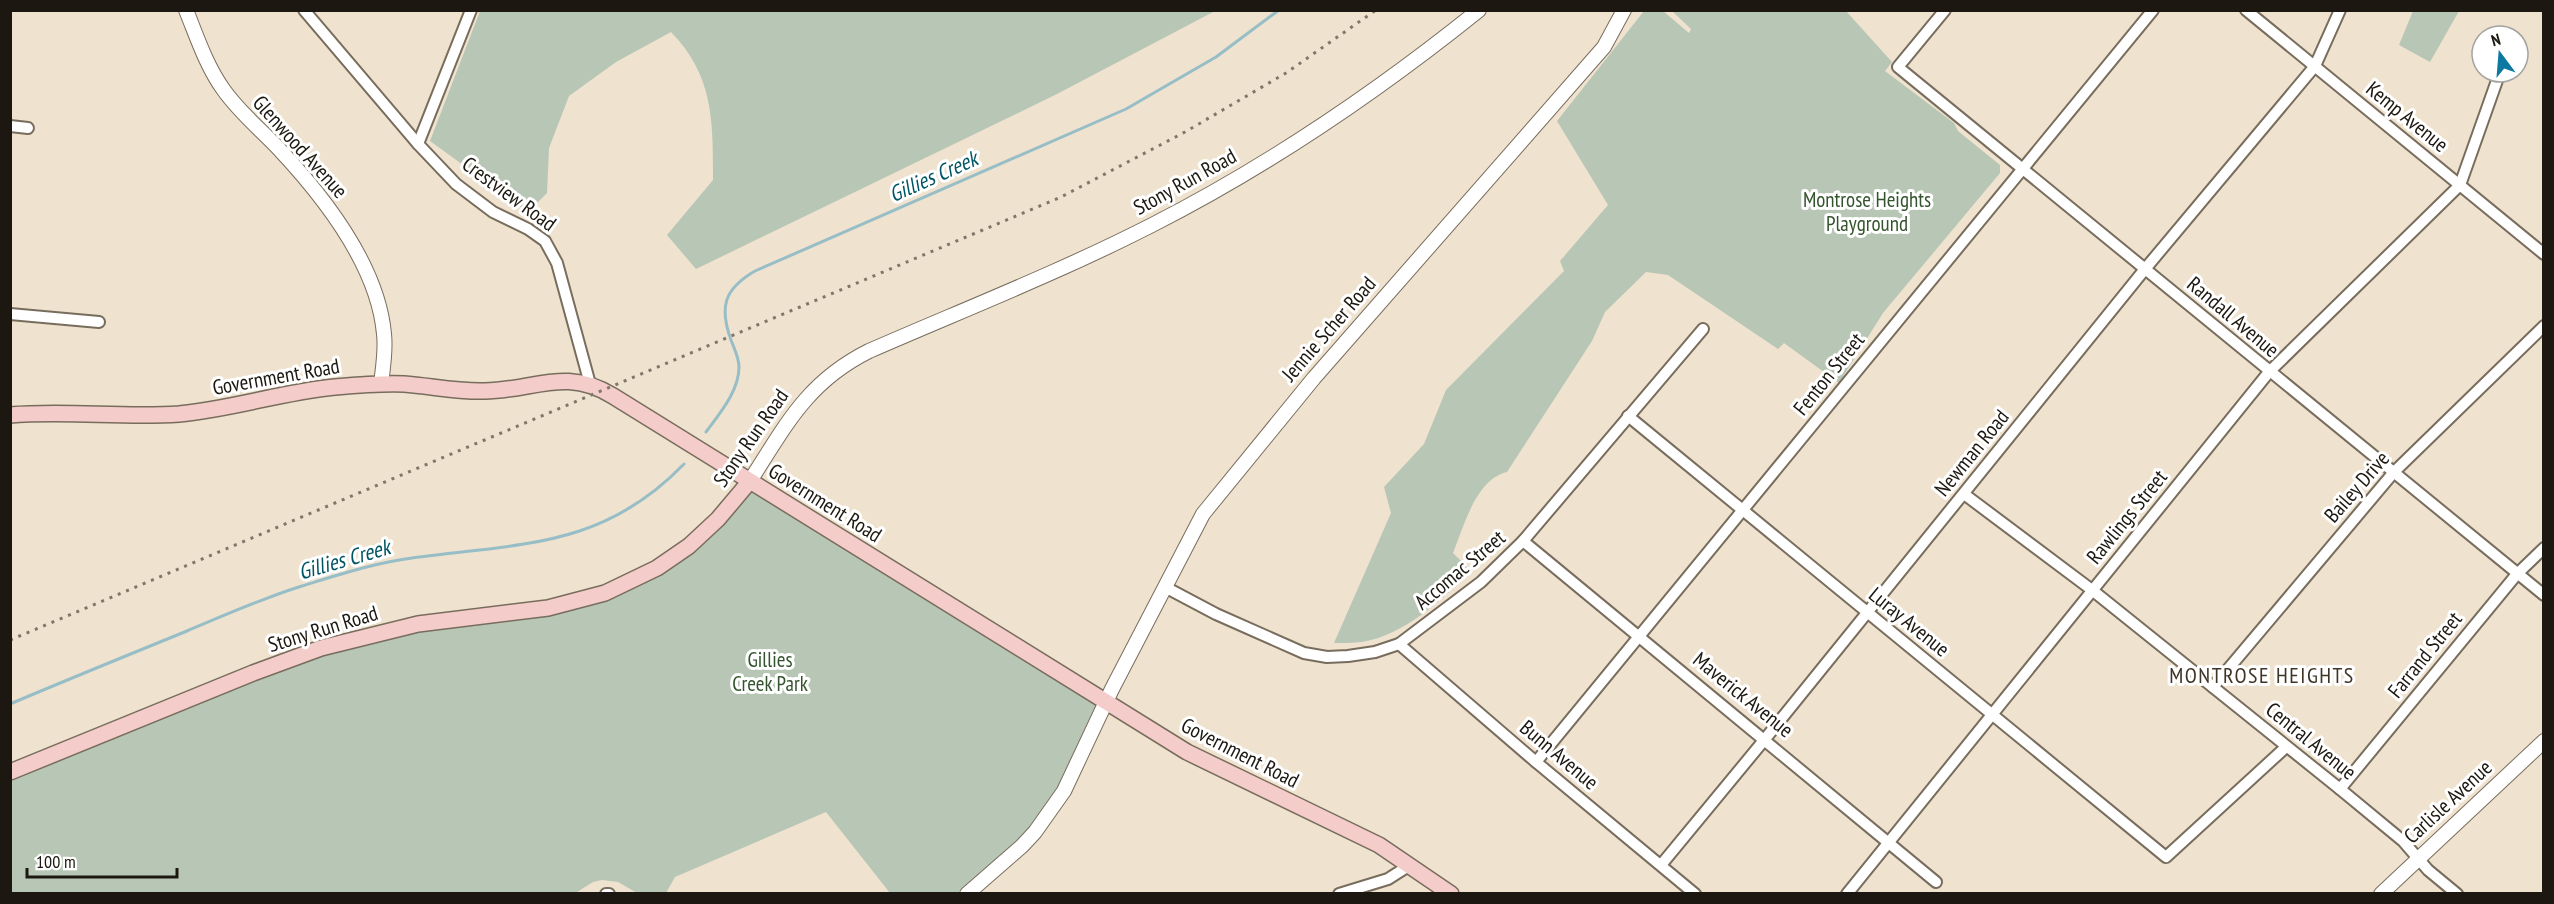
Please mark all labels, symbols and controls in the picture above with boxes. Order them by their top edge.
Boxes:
north arrow [2470,24,2530,84]
text: N [2489,29,2503,50]
street label: Kemp Avenue [2361,75,2454,158]
street label: Glenwood Avenue [247,89,354,204]
street label: Stony Run Road [1129,142,1241,221]
water label: Gillies Creek [884,143,984,208]
street label: Crestview Road [457,150,562,237]
park label: Montrose Heights Playground [1803,186,1931,237]
street label: Randall Avenue [2182,270,2285,363]
street label: Jennie Scher Road [1275,271,1382,387]
street label: Fenton Street [1787,327,1870,420]
street label: Government Road [210,352,342,401]
street label: Stony Run Road [707,384,794,492]
street label: Newman Road [1928,404,2015,502]
street label: Bailey Drive [2318,445,2395,528]
street label: Government Road [764,457,887,548]
street label: Rawlings Street [2080,464,2173,569]
street label: Accomac Street [1409,524,1511,615]
water label: Gillies Creek [295,532,395,585]
street label: Luray Avenue [1864,581,1955,662]
street label: Stony Run Road [265,599,381,658]
street label: Farrand Street [2382,606,2468,703]
park label: Gillies Creek Park [732,646,808,697]
street label: Maverick Avenue [1688,646,1799,743]
district label: MONTROSE HEIGHTS [2169,661,2355,689]
street label: Central Avenue [2261,696,2362,785]
street label: Government Road [1177,711,1304,794]
street label: Bunn Avenue [1514,714,1604,795]
street label: Carlisle Avenue [2398,754,2497,849]
scale bar [27,841,177,879]
text: 100 m [36,850,76,873]

